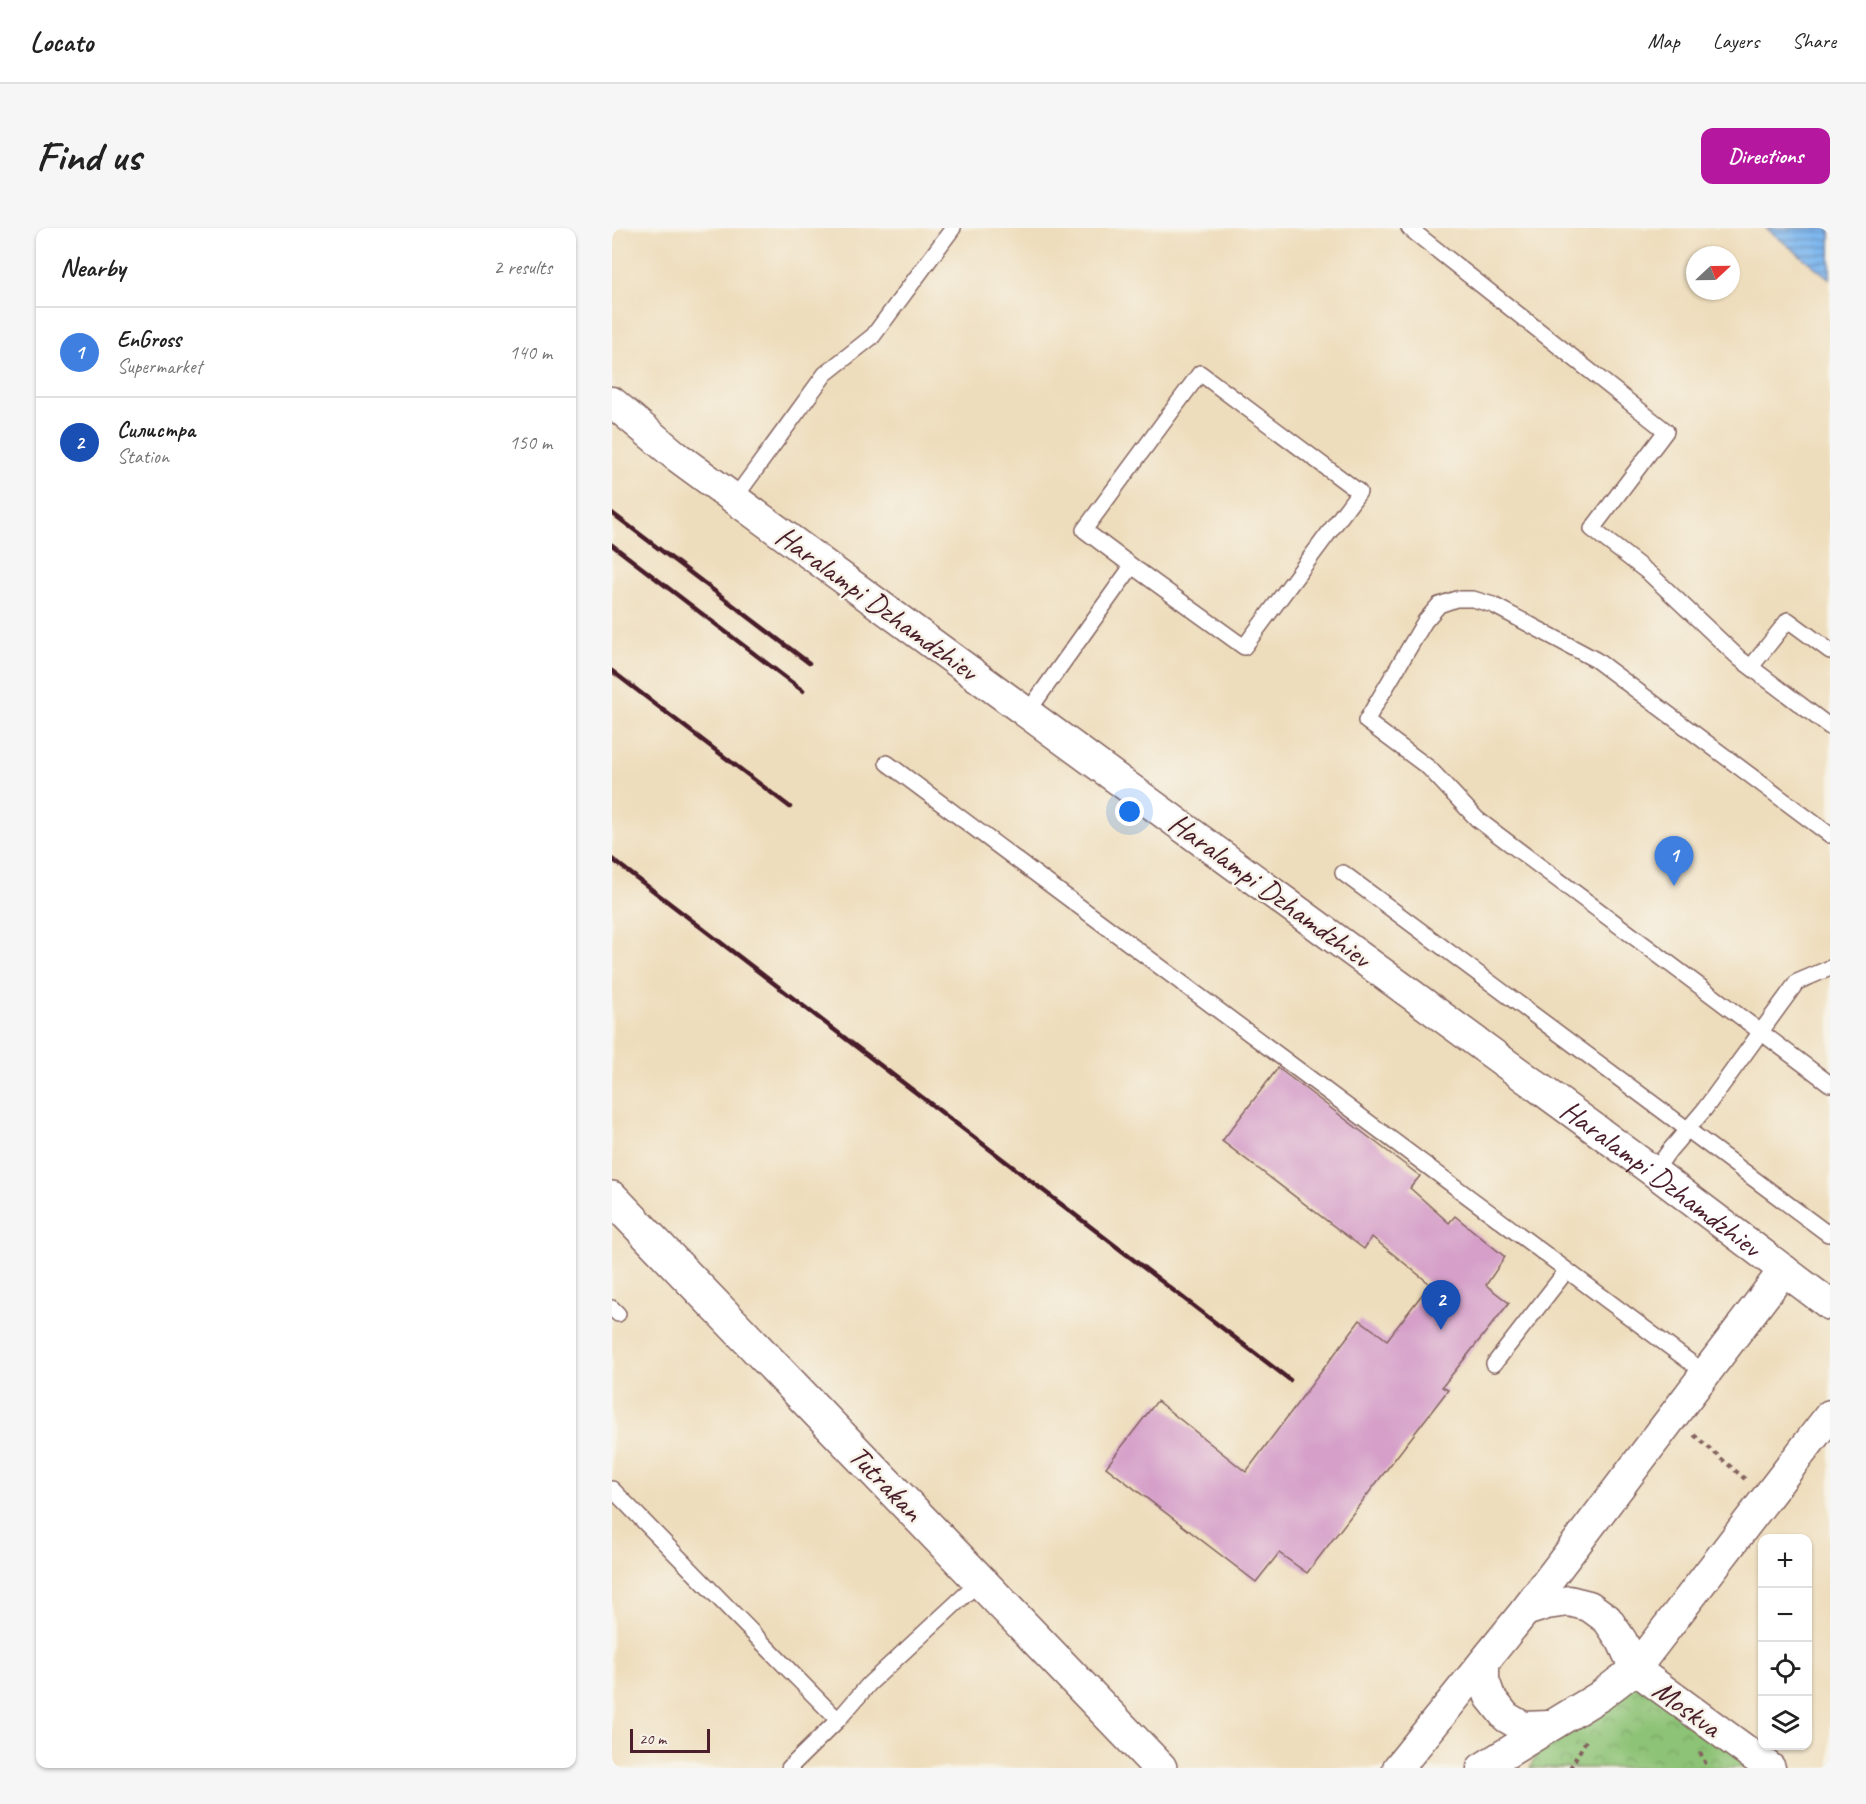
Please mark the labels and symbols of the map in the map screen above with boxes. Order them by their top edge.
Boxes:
north arrow [1686,246,1740,300]
street label: Haralampi Dzhamdzhiev [768,517,987,690]
your location [1115,797,1144,826]
street label: Haralampi Dzhamdzhiev [1161,804,1380,977]
pin: 1 [1654,836,1694,886]
street label: Haralampi Dzhamdzhiev [1553,1091,1771,1267]
pin: 2 [1422,1280,1460,1330]
street label: Tutrakan [840,1437,933,1530]
street label: Moskva [1645,1670,1730,1747]
scale bar [630,1726,710,1754]

